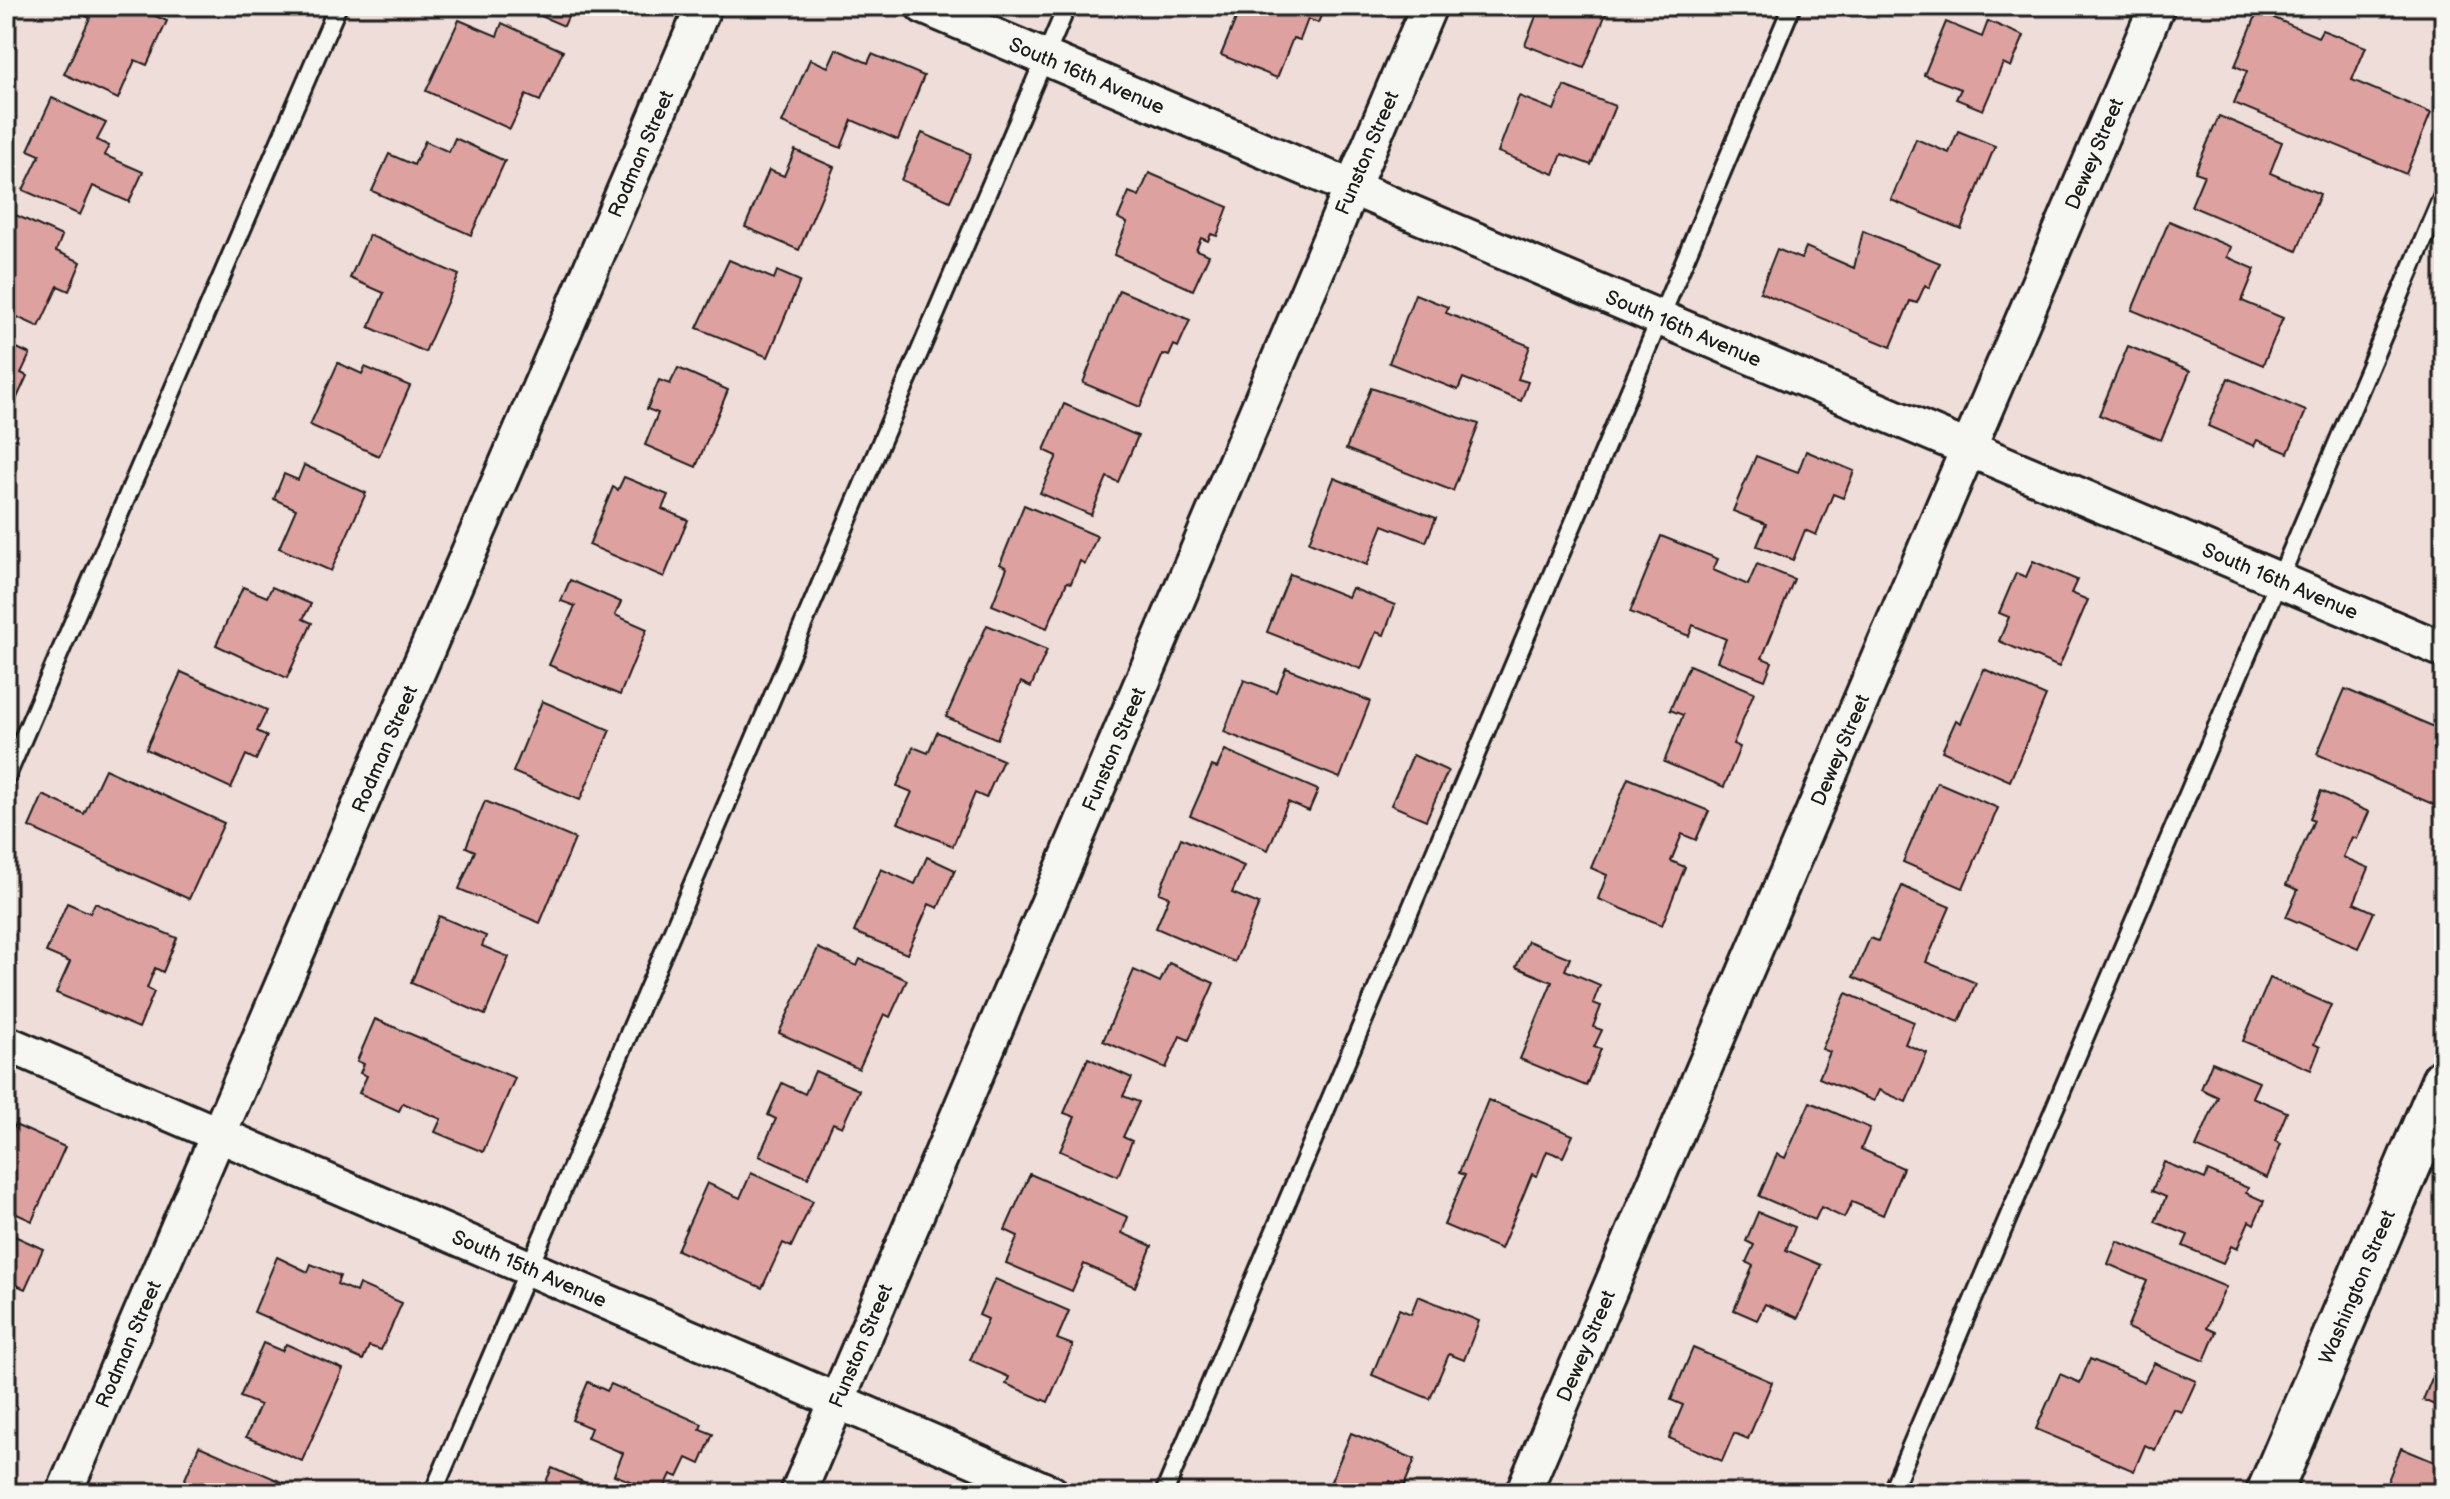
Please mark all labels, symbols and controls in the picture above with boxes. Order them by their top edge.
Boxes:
street label: South 16th Avenue [1005,33,1168,120]
street label: Rodman Street [603,87,679,221]
street label: Funston Street [1331,88,1405,219]
street label: Dewey Street [2061,95,2129,213]
street label: South 16th Avenue [1602,285,1765,373]
street label: South 16th Avenue [2198,538,2362,625]
street label: Rodman Street [347,682,423,817]
street label: Funston Street [1078,684,1151,815]
street label: Dewey Street [1806,691,1875,810]
street label: Washington Street [2314,1207,2401,1368]
street label: South 15th Avenue [448,1226,610,1313]
street label: Rodman Street [91,1277,167,1412]
street label: Funston Street [825,1281,898,1412]
street label: Dewey Street [1552,1287,1621,1406]

